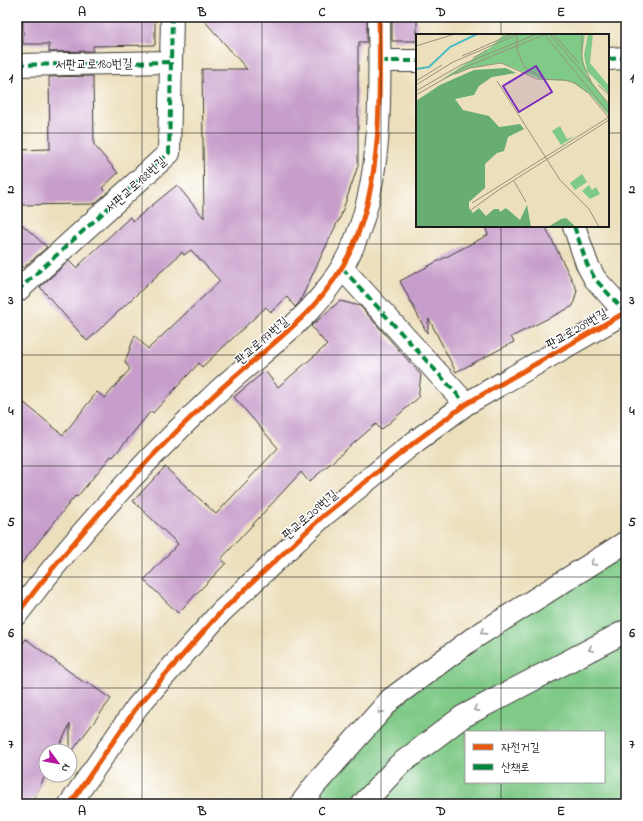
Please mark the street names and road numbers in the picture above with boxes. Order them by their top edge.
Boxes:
street label: 서판교로180번길 [55,54,133,75]
street label: 서판교로188번길 [101,152,171,218]
street label: 판교로209번길 [542,304,611,355]
street label: 판교로197번길 [231,312,293,370]
street label: 판교로209번길 [278,486,342,545]

